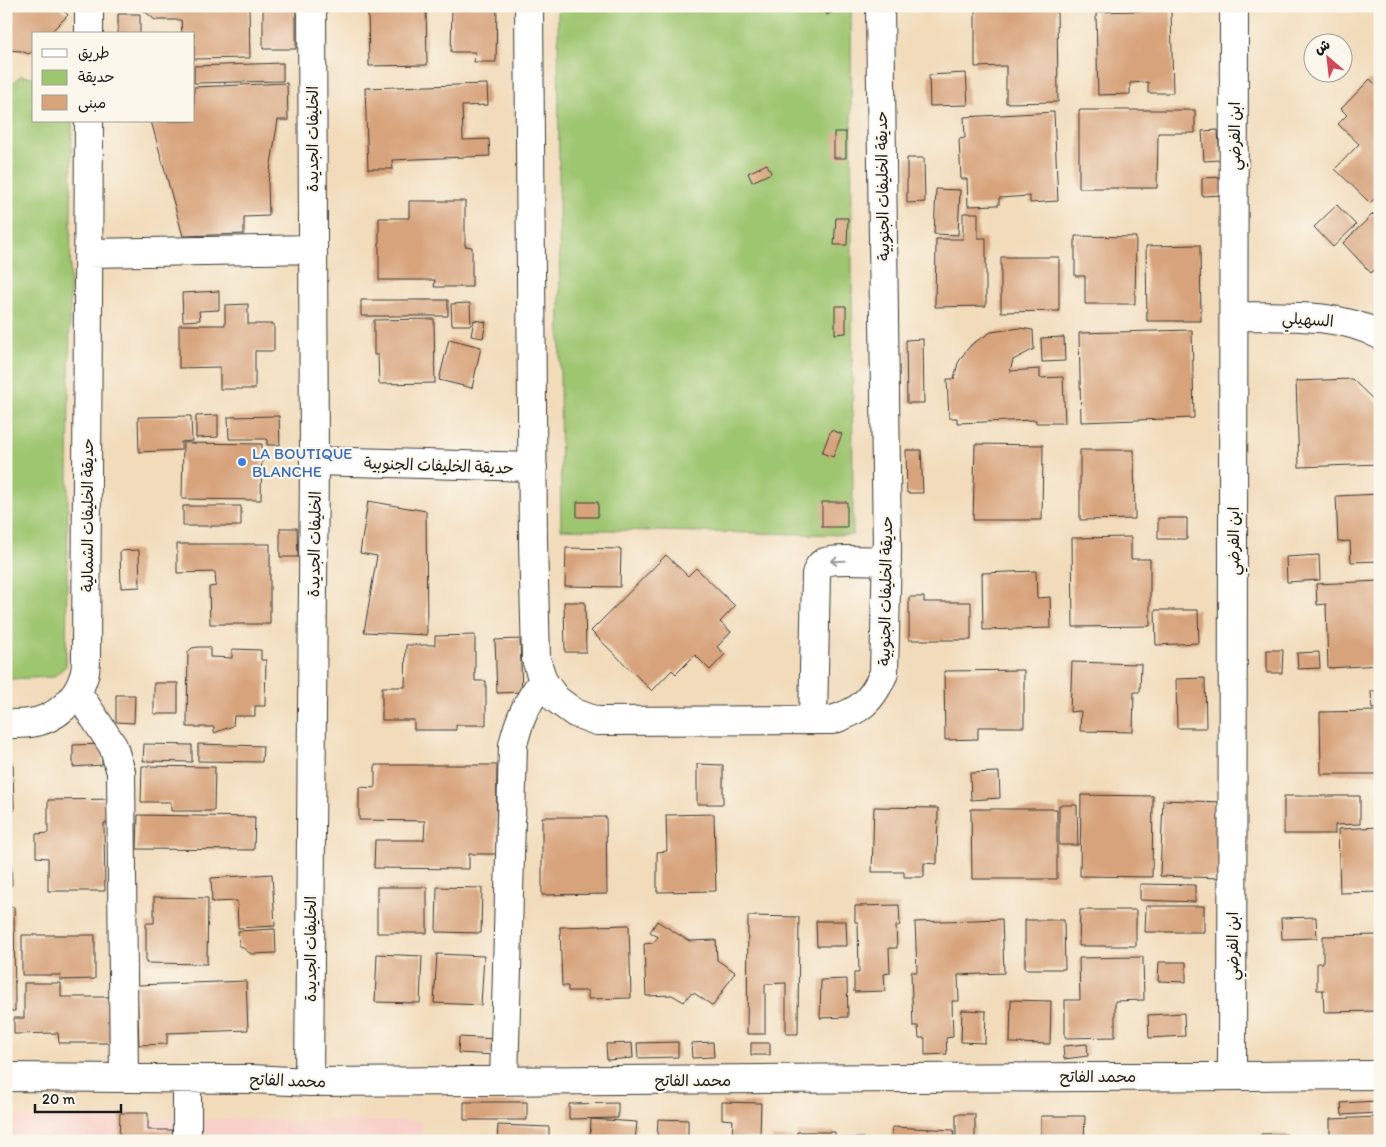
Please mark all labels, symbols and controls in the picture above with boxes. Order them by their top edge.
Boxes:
legend [32,32,195,122]
north arrow [1304,32,1354,82]
text: ش [1311,36,1333,58]
text: طريق [78,44,110,62]
text: حديقة [78,68,115,86]
street label: الخليفات الجديدة [303,86,322,192]
text: مبنى [78,94,106,113]
street label: ابن الفرضي [1225,102,1249,170]
street label: حديقة الخليفات الجنوبية [872,111,894,261]
street label: السهيلي [1281,308,1334,336]
street label: حديقة الخليفات الشمالية [78,438,97,592]
place label: LA BOUTIQUE BLANCHE [252,444,352,481]
street label: حديقة الخليفات الجنوبية [364,453,514,479]
marker: LA BOUTIQUE BLANCHE [236,456,248,468]
street label: الخليفات الجديدة [304,491,325,597]
street label: ابن الفرضي [1224,507,1248,575]
street label: حديقة الخليفات الجنوبية [875,516,897,666]
one-way arrow [830,556,846,566]
street label: الخليفات الجديدة [301,896,320,1002]
street label: ابن الفرضي [1223,912,1247,980]
street label: محمد الفاتح [1060,1067,1136,1087]
street label: محمد الفاتح [249,1070,327,1092]
street label: محمد الفاتح [655,1071,731,1091]
scale bar [35,1082,121,1114]
text: 20 m [42,1090,76,1108]

